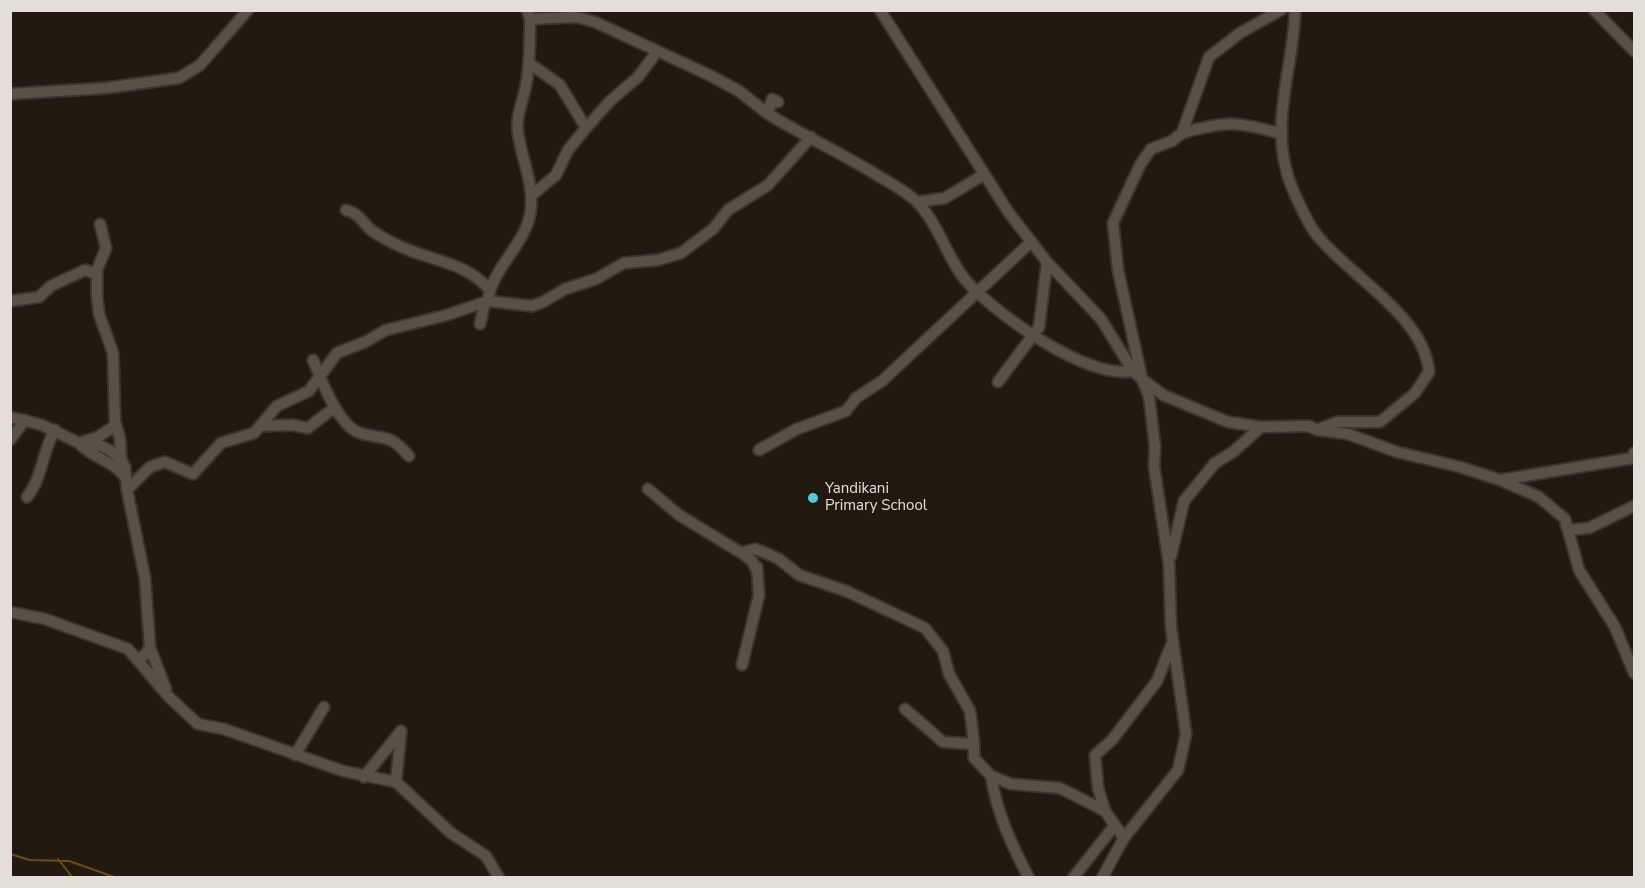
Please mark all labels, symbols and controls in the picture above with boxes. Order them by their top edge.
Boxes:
place label: Yandikani Primary School [825,480,927,515]
marker: Yandikani Primary School [806,491,820,505]

